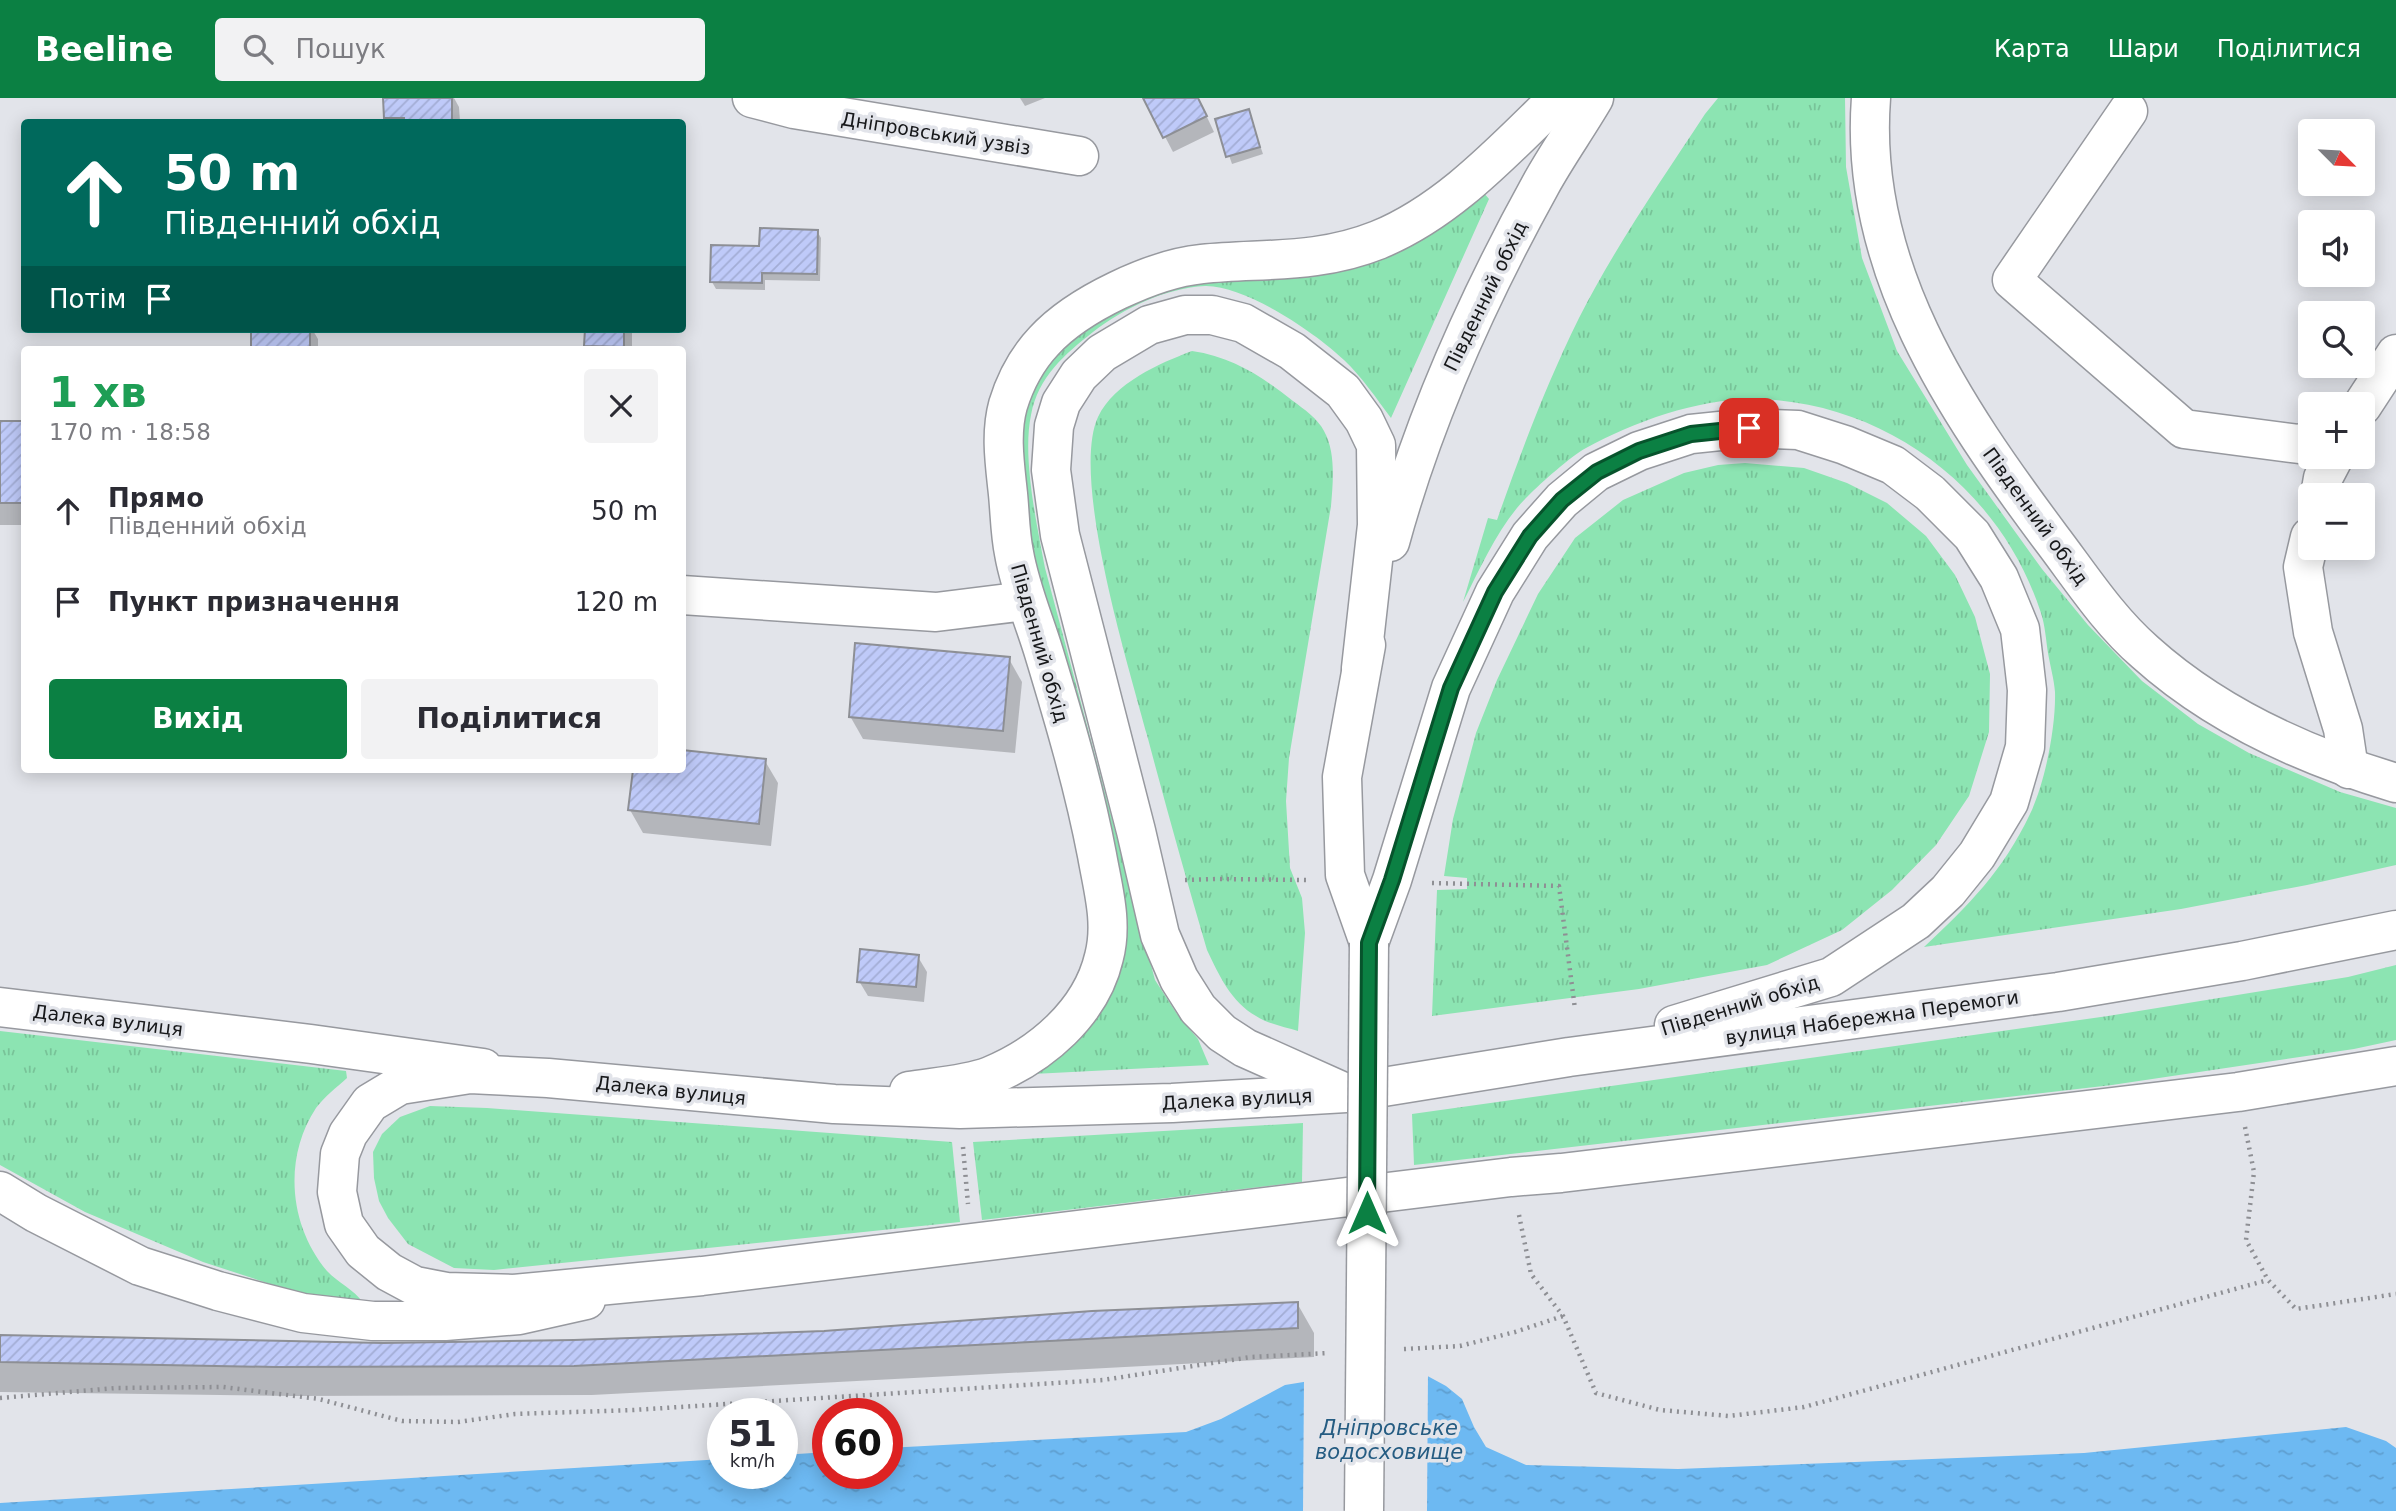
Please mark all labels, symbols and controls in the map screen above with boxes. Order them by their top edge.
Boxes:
search box [215,18,705,81]
text: Beeline [35,30,173,69]
icon: search [239,30,277,68]
text: Пошук [295,34,386,64]
text: Карта [1994,35,2070,63]
text: Шари [2108,35,2179,63]
text: Поділитися [2217,35,2361,63]
street label: Дніпровський узвіз [840,107,1032,159]
north arrow [2298,119,2375,196]
map controls [2298,119,2375,560]
text: 50 m [164,145,300,202]
icon: ahead [49,147,140,238]
text: Південний обхід [164,204,441,242]
button: sound [2298,210,2375,287]
street label: Південний обхід [1439,217,1531,375]
icon: arrive [140,280,178,318]
text: Потім [49,284,126,314]
button: search [2298,301,2375,378]
text: 1 хв [49,368,147,417]
button: close [584,369,658,443]
button: + [2298,392,2375,469]
pin [1719,398,1779,458]
icon: arrive [1730,409,1768,447]
text: 170 m · 18:58 [49,419,211,445]
street label: Південний обхід [1979,443,2093,589]
text: Прямо [108,483,204,513]
button: − [2298,483,2375,560]
icon: ahead [49,492,87,530]
text: 50 m [591,496,658,526]
text: Південний обхід [108,513,307,539]
street label: Південний обхід [1007,561,1073,725]
icon: arrive [49,583,87,621]
text: Пункт призначення [108,587,400,617]
text: 120 m [575,587,658,617]
button: Вихід [49,679,347,759]
button: Поділитися [361,679,658,759]
street label: Південний обхід [1658,970,1822,1040]
street label: вулиця Набережна Перемоги [1724,986,2020,1048]
street label: Далека вулиця [32,1000,184,1040]
street label: Далека вулиця [595,1071,747,1109]
street label: Далека вулиця [1161,1084,1313,1114]
position arrow [1330,1176,1404,1250]
speed limit sign: 60 [812,1398,903,1489]
text: 51 [728,1414,777,1454]
water label: Дніпровське водосховище [1315,1416,1463,1464]
text: km/h [730,1450,775,1471]

